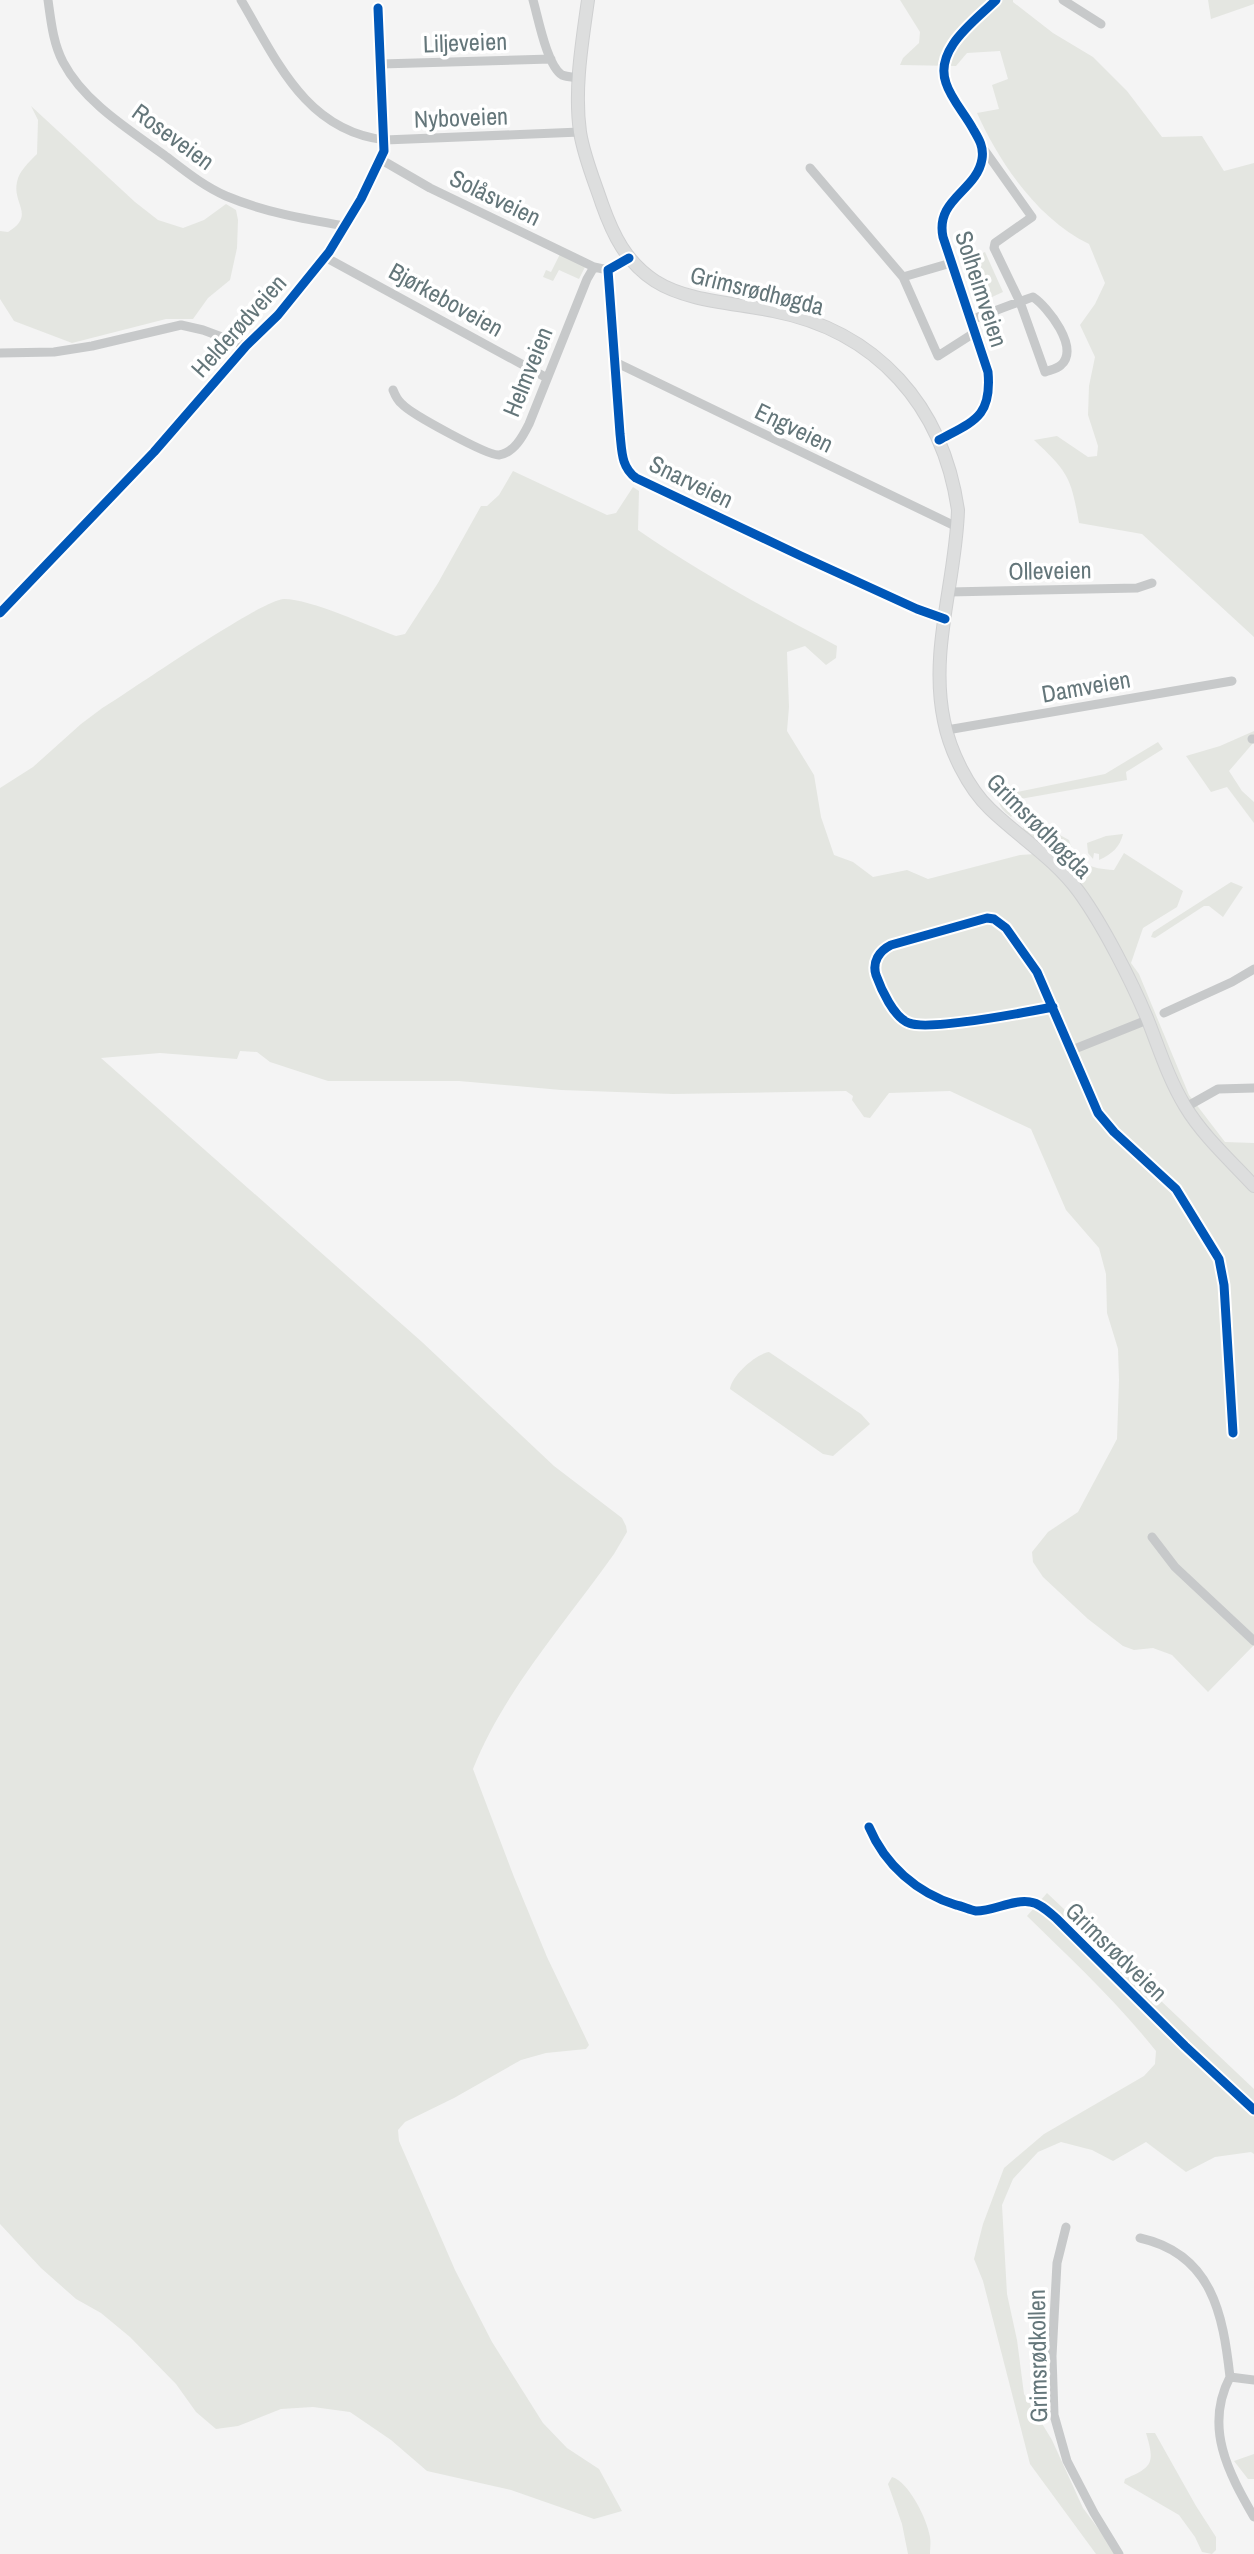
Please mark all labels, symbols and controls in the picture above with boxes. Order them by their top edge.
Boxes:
street label: Liljeveien [422,25,508,59]
street label: Roseveien [126,96,221,177]
street label: Nyboveien [413,99,509,135]
street label: Solåsveien [445,161,546,233]
street label: Solheimveien [948,227,1016,351]
street label: Bjørkeboveien [384,255,509,344]
street label: Grimsrødhøgda [687,258,827,322]
street label: Helderødveien [184,267,293,384]
street label: Helmveien [495,322,560,421]
street label: Engveien [750,394,839,460]
street label: Snarveien [644,447,739,515]
street label: Olleveien [1008,553,1092,587]
street label: Damveien [1039,662,1133,710]
street label: Grimsrødhøgda [980,766,1099,885]
street label: Grimsrødveien [1059,1895,1175,2008]
street label: Grimsrødkollen [1020,2289,1054,2423]

